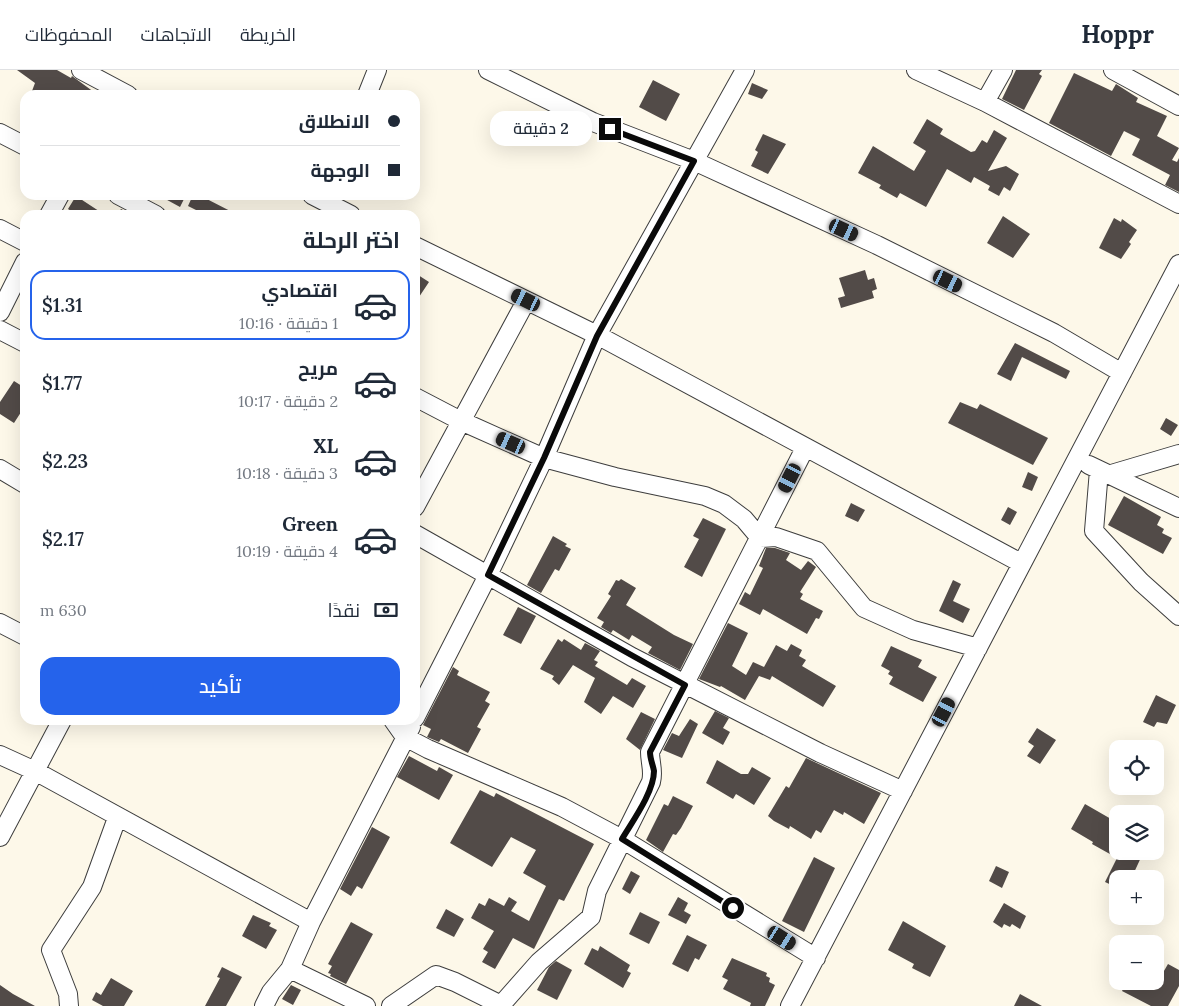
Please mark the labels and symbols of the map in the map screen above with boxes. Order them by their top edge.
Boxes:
callout: 2 دقيقة [490,112,592,146]
route end [599,118,621,140]
car [827,217,860,243]
car [931,268,964,294]
car [509,287,542,313]
car [494,430,527,456]
car [776,461,803,495]
car [930,695,957,729]
route start [722,897,744,919]
car [765,924,798,952]

